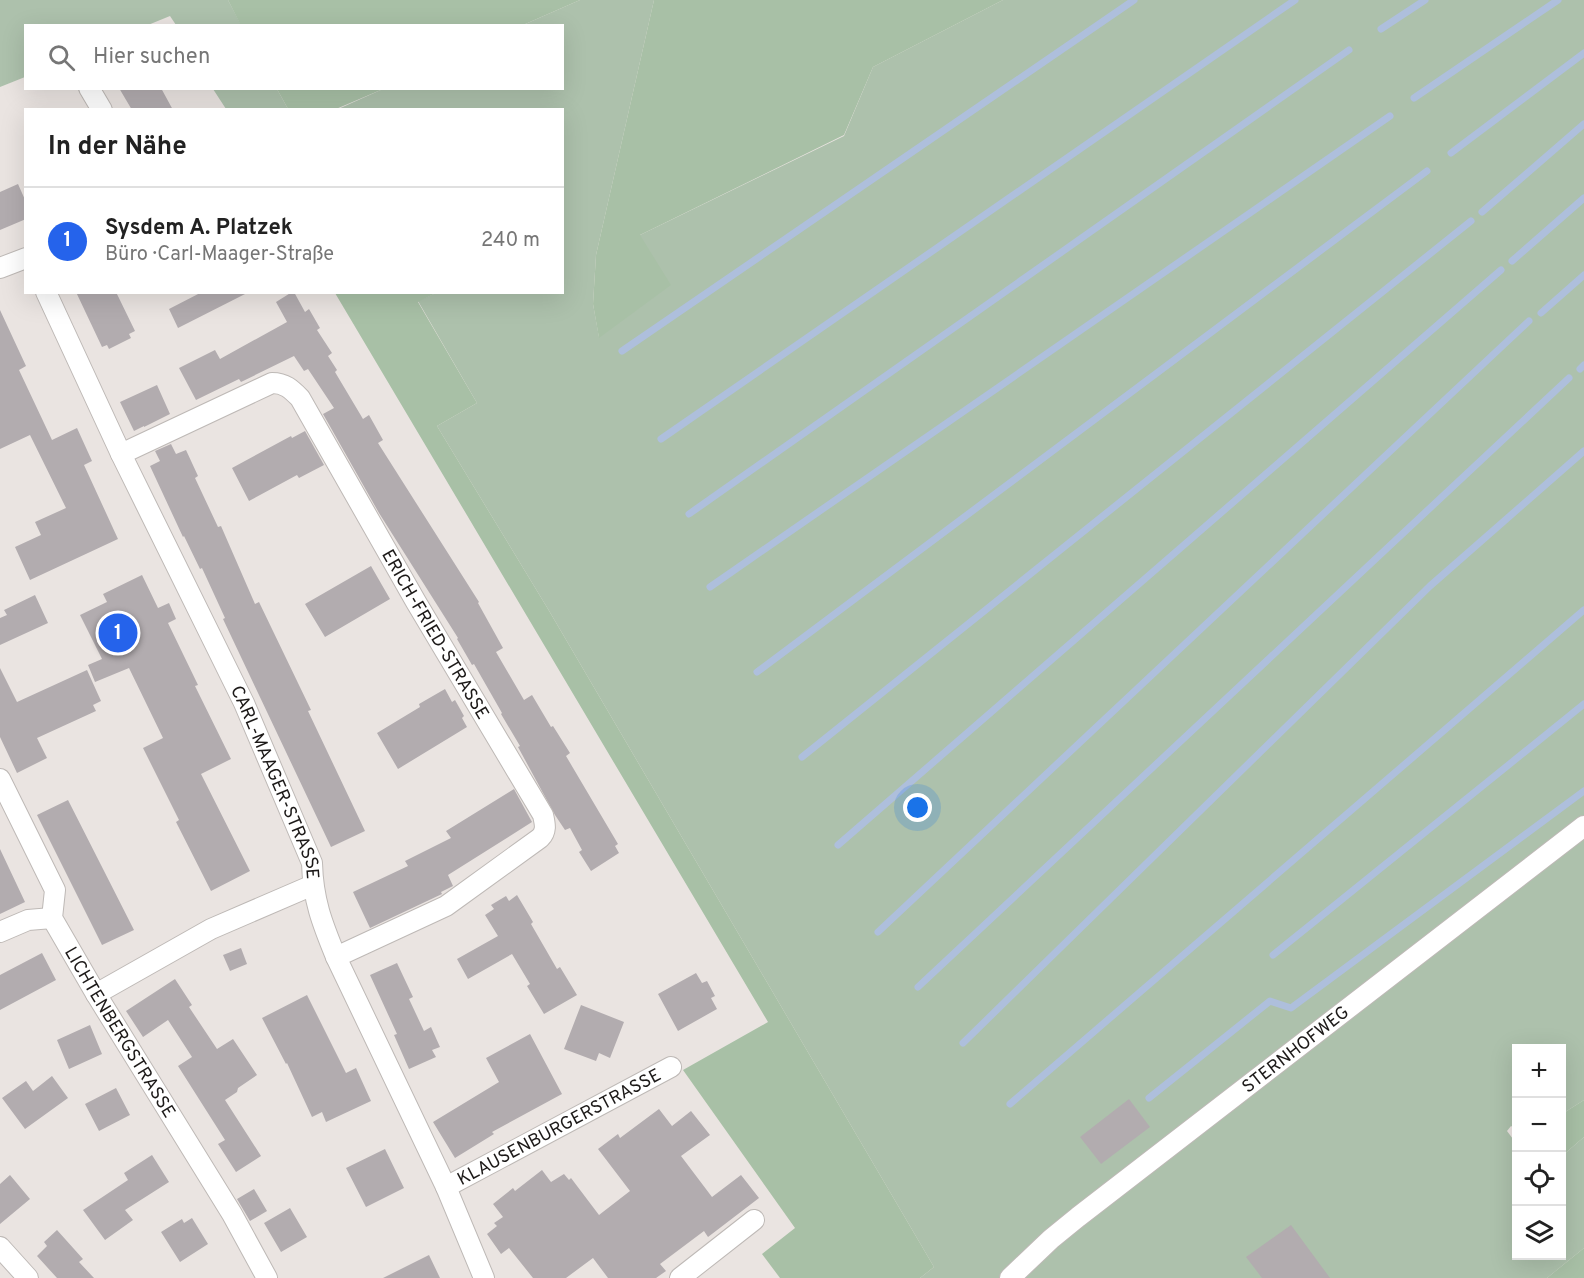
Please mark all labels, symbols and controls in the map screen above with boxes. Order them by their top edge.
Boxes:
search box [24,24,564,90]
icon: search [45,41,78,74]
text: Hier suchen [93,44,210,71]
text: In der Nähe [48,131,187,164]
text: Sysdem A. Platzek [105,215,293,242]
text: 1 [64,228,72,254]
text: 240 m [481,228,540,254]
text: Büro · Carl-Maager-Straße [105,242,334,268]
street label: ERICH-FRIED-STRASSE [376,546,493,724]
pin: 1 [98,610,138,656]
street label: CARL-MAAGER-STRASSE [224,682,323,880]
your location [903,793,932,822]
street label: LICHTENBERGSTRASSE [58,943,180,1123]
street label: STERNHOFWEG [1238,1002,1354,1099]
map controls [1512,1044,1566,1260]
button: + [1512,1044,1566,1098]
street label: KLAUSENBURGERSTRASSE [454,1064,665,1192]
button: − [1512,1098,1566,1152]
button: locate [1512,1152,1566,1206]
button: layers [1512,1206,1566,1260]

